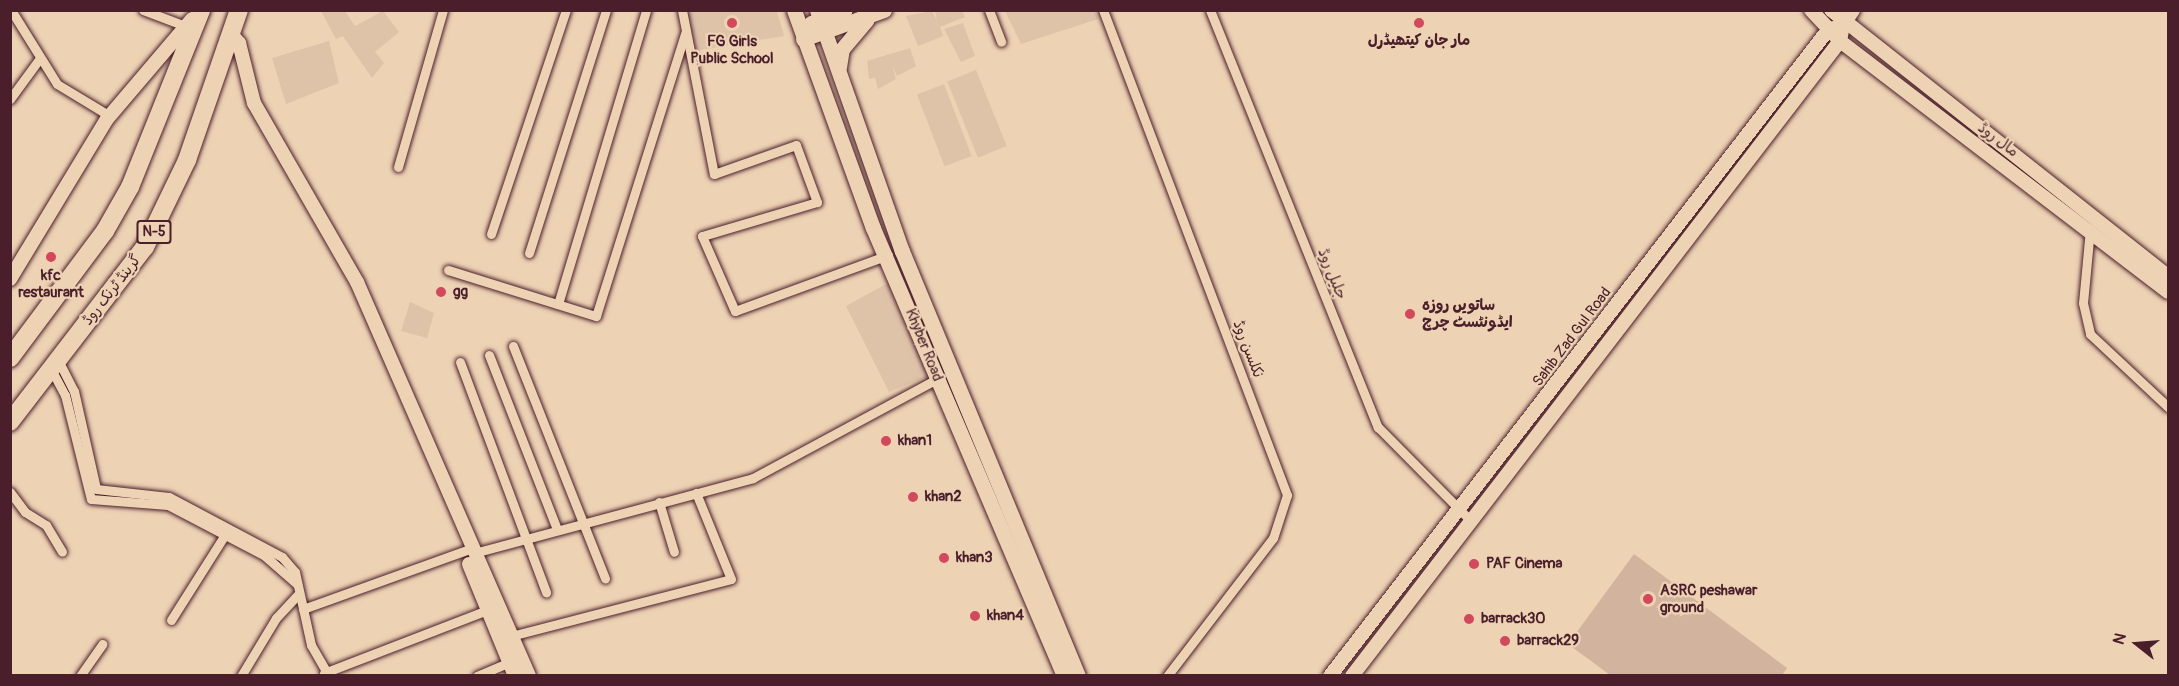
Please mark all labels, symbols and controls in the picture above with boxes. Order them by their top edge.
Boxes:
marker: FG Girls Public School [725,16,739,30]
marker: مار جان کیتھیڈرل [1412,16,1426,30]
place label: FG Girls Public School [690,32,774,67]
place label: مار جان کیتھیڈرل [1368,32,1470,50]
street label: مال روڈ [1974,119,2022,161]
road number: N-5 [136,221,172,243]
street label: جلیل روڈ [1314,246,1350,302]
marker: kfc restaurant [44,250,58,264]
street label: گرینڈ ٹرنک روڈ [79,251,145,329]
place label: kfc restaurant [18,266,84,301]
place label: gg [453,283,468,301]
street label: Sahib Zad Gul Road [1529,284,1615,390]
marker: gg [434,285,448,299]
place label: ساتویں روزہ ایڈونٹسٹ چرچ [1422,296,1513,331]
street label: Khyber Road [901,306,947,384]
marker: ساتویں روزہ ایڈونٹسٹ چرچ [1403,307,1417,321]
street label: نکلسن روڈ [1229,318,1267,380]
place label: khan1 [898,432,932,450]
marker: khan1 [879,434,893,448]
place label: khan2 [925,488,962,506]
marker: khan2 [906,490,920,504]
place label: khan3 [956,549,993,567]
marker: khan3 [937,551,951,565]
place label: PAF Cinema [1486,555,1562,573]
marker: PAF Cinema [1467,557,1481,571]
place label: ASRC peshawar ground [1660,581,1757,616]
marker: ASRC peshawar ground [1641,592,1655,606]
place label: khan4 [987,607,1024,625]
marker: khan4 [968,609,982,623]
place label: barrack30 [1481,610,1546,628]
marker: barrack30 [1462,612,1476,626]
north arrow [2107,614,2167,674]
text: N [2109,631,2131,647]
place label: barrack29 [1517,632,1579,650]
marker: barrack29 [1498,634,1512,648]

